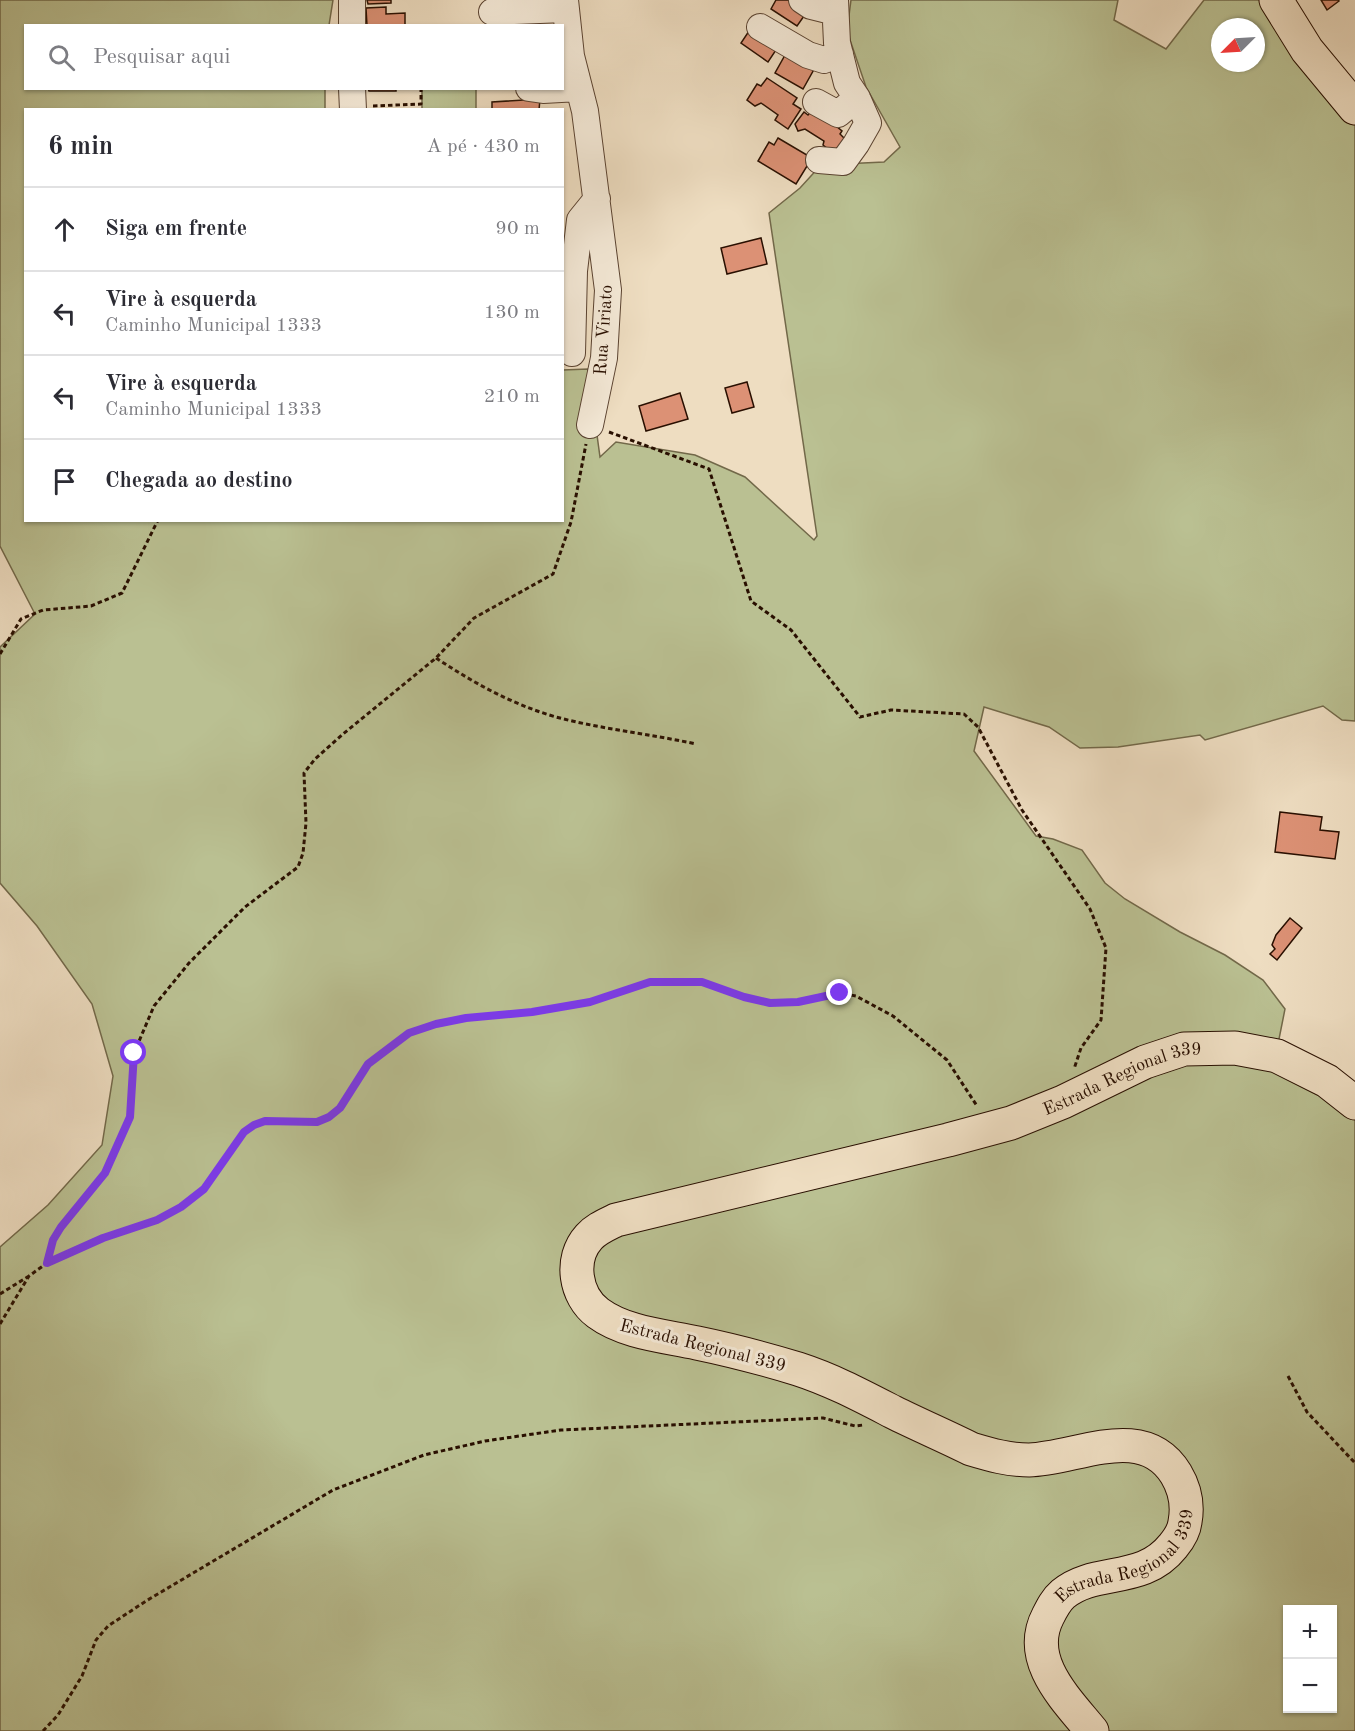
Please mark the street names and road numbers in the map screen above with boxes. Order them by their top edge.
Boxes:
street label: Rua Viriato [592,284,616,376]
street label: Estrada Regional 339 [1041,1041,1202,1119]
street label: Estrada Regional 339 [618,1317,788,1375]
street label: Estrada Regional 339 [1052,1508,1196,1607]

